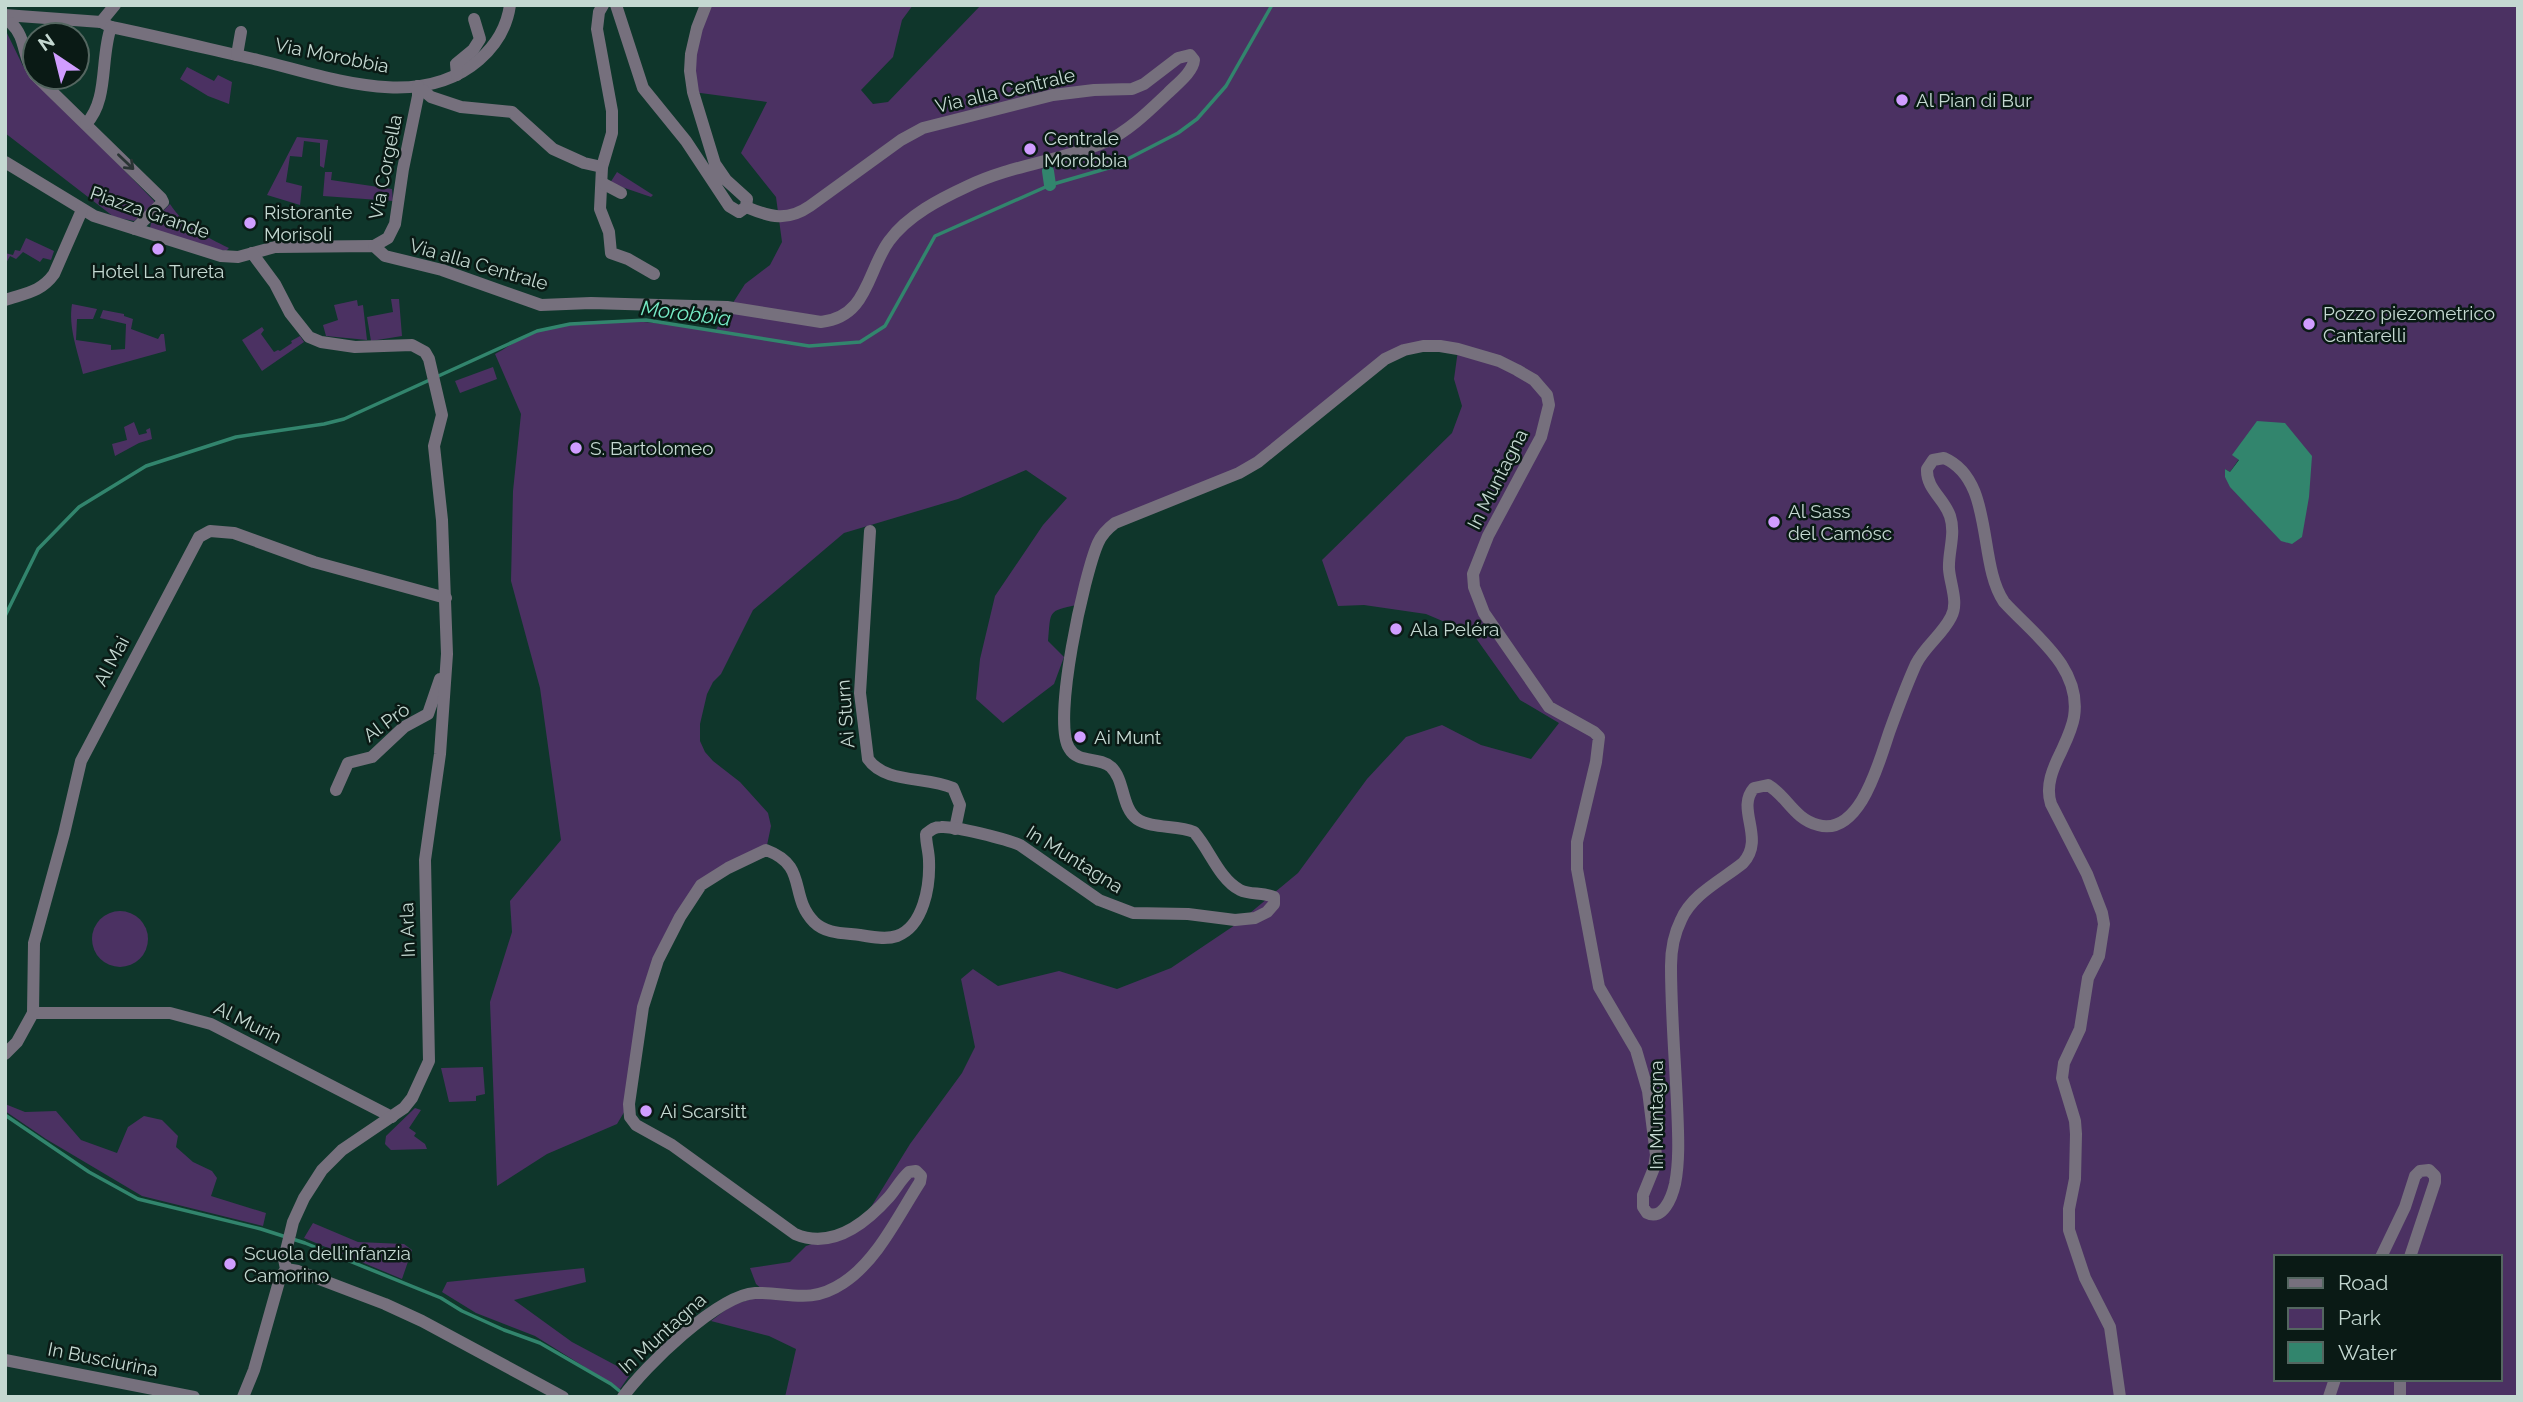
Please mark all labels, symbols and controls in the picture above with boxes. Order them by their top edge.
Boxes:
north arrow [21,21,91,91]
text: N [34,29,58,55]
street label: Via Morobbia [273,33,391,77]
street label: Via alla Centrale [933,63,1077,117]
place label: Al Pian di Bur [1916,89,2032,111]
marker: Al Pian di Bur [1894,92,1910,108]
street label: Via Corgella [364,113,406,221]
place label: Centrale Morobbia [1044,127,1127,171]
marker: Centrale Morobbia [1022,141,1038,157]
one-way arrow [117,154,134,171]
street label: Piazza Grande [87,181,213,243]
place label: Ristorante Morisoli [264,201,352,245]
marker: Ristorante Morisoli [242,215,258,231]
street label: Via alla Centrale [407,234,551,294]
marker: Hotel La Tureta [150,241,166,257]
place label: Hotel La Tureta [92,260,224,282]
water label: Morobbia [640,295,732,331]
place label: Pozzo piezometrico Cantarelli [2323,302,2495,346]
marker: Pozzo piezometrico Cantarelli [2301,316,2317,332]
street label: In Muntagna [1462,425,1532,533]
place label: S. Bartolomeo [590,437,714,459]
marker: S. Bartolomeo [568,440,584,456]
place label: Al Sass del Camósc [1788,500,1892,544]
marker: Al Sass del Camósc [1766,514,1782,530]
place label: Ala Peléra [1410,618,1499,640]
marker: Ala Peléra [1388,621,1404,637]
street label: Al Mai [89,632,133,690]
street label: Ai Sturn [832,679,858,749]
street label: Al Prò [359,698,413,746]
place label: Ai Munt [1094,726,1162,748]
marker: Ai Munt [1072,729,1088,745]
street label: In Muntagna [1023,821,1127,897]
street label: In Arla [395,902,419,958]
street label: Al Murin [211,996,285,1048]
street label: In Muntagna [1645,1060,1667,1170]
place label: Ai Scarsitt [660,1100,748,1122]
marker: Ai Scarsitt [638,1103,654,1119]
place label: Scuola dell’infanzia Camorino [244,1242,411,1286]
legend [2274,1255,2502,1381]
marker: Scuola dell’infanzia Camorino [222,1256,238,1272]
text: Road [2338,1270,2388,1295]
street label: In Muntagna [614,1288,710,1378]
text: Park [2338,1305,2381,1330]
street label: In Busciurina [46,1338,160,1380]
text: Water [2338,1340,2397,1365]

